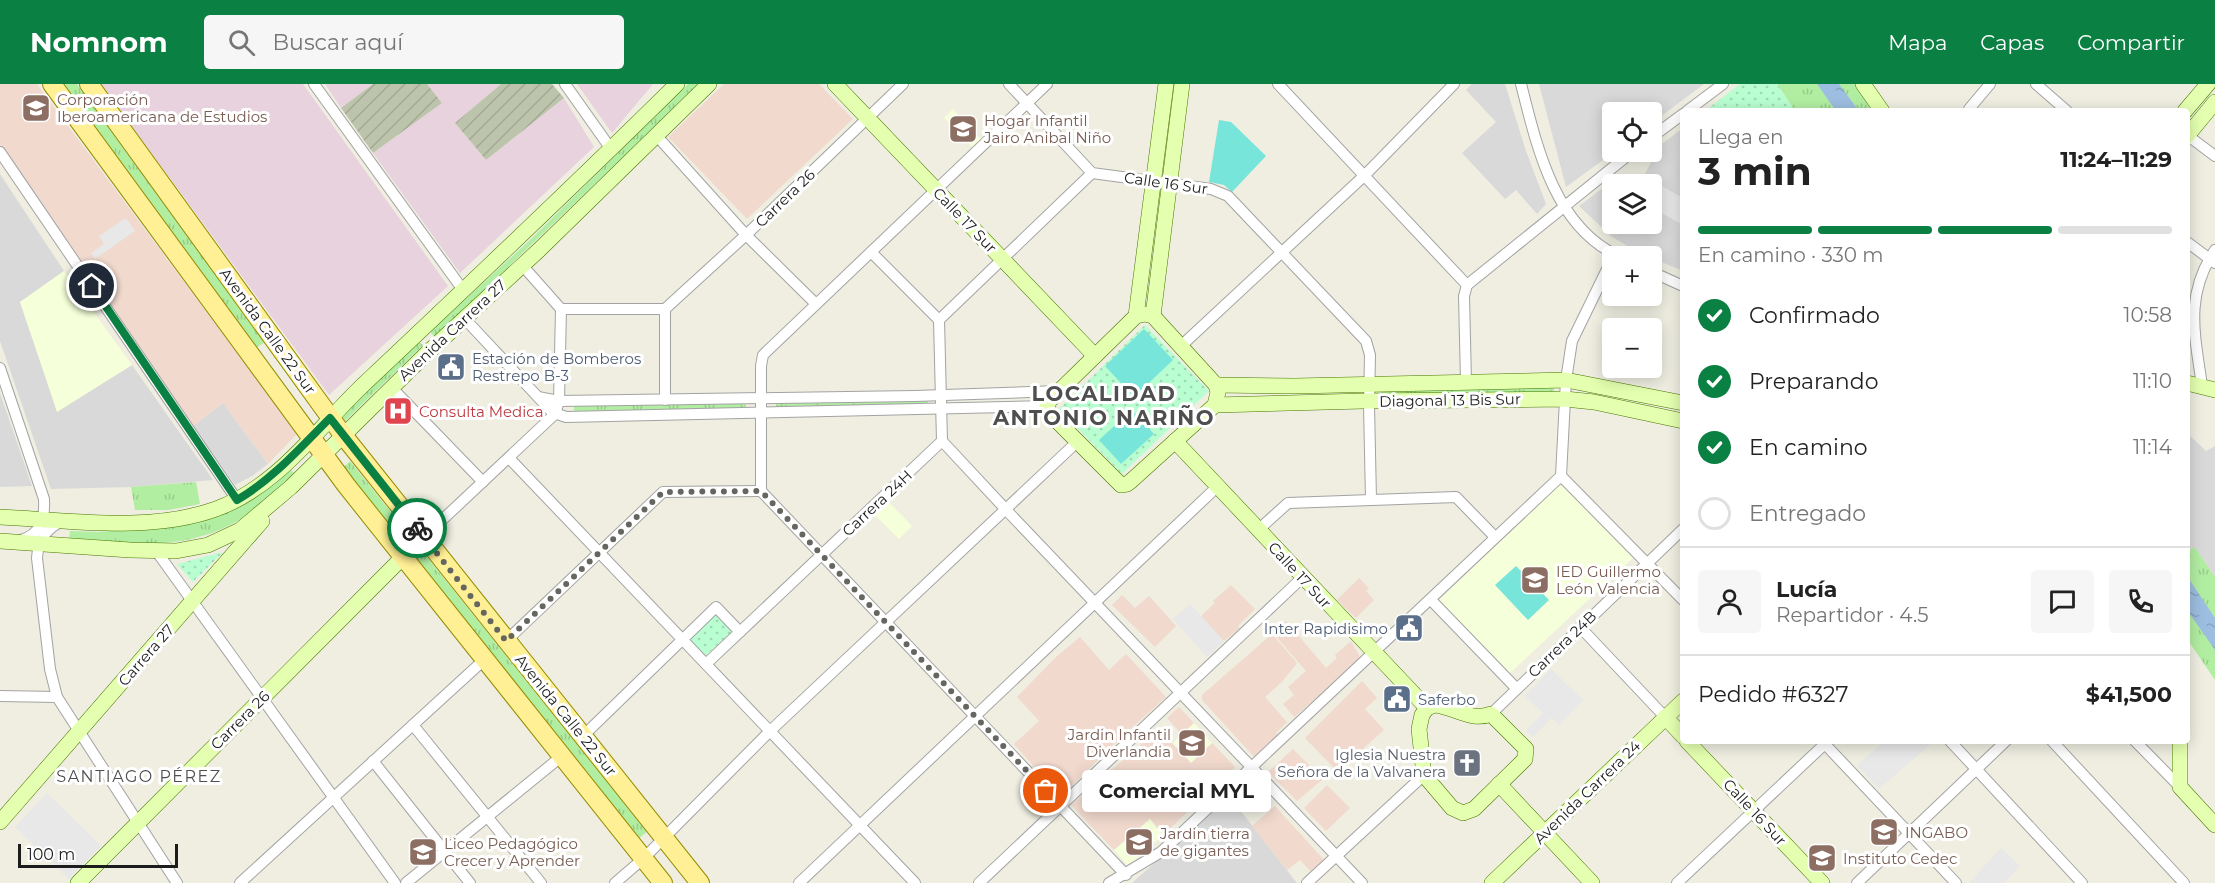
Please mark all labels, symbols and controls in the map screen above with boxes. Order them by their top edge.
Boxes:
search box [204,15,624,69]
text: Nomnom [30,25,168,59]
icon: search [225,26,258,59]
text: Buscar aquí [273,29,403,56]
text: Mapa [1888,30,1947,55]
text: Capas [1980,30,2044,55]
text: Compartir [2077,30,2185,55]
place label: Corporación Iberoamericana de Estudios [57,90,267,126]
school or university icon: Corporación Iberoamericana de Estudios [20,92,52,124]
map controls [1602,102,1662,378]
button: locate [1602,102,1662,162]
place label: Hogar Infantil Jairo Anibal Niño [983,111,1111,147]
school or university icon: Hogar Infantil Jairo Anibal Niño [947,113,979,145]
text: Llega en [1698,125,1784,149]
text: 11:24–11:29 [2060,146,2172,173]
text: 3 min [1698,147,1812,195]
street label: Carrera 26 [751,165,819,231]
street label: Calle 16 Sur [1123,168,1209,198]
button: layers [1602,174,1662,234]
street label: Calle 17 Sur [929,183,1001,257]
text: En camino · 330 m [1698,243,1884,267]
button: + [1602,246,1662,306]
pin [66,260,117,311]
street label: Avenida Calle 22 Sur [216,264,320,398]
icon: home [75,269,108,302]
street label: Avenida Carrera 27 [394,275,510,385]
icon: check [1698,299,1731,332]
text: Confirmado [1749,302,1880,329]
text: 10:58 [2123,303,2172,327]
button: − [1602,318,1662,378]
place label: Estación de Bomberos Restrepo B-3 [472,349,641,385]
public building icon: Estación de Bomberos Restrepo B-3 [435,351,467,383]
icon: check [1698,365,1731,398]
text: Preparando [1749,368,1878,395]
text: 11:10 [2133,369,2172,393]
district label: LOCALIDAD ANTONIO NARIÑO [992,381,1215,430]
street label: Diagonal 13 Bis Sur [1379,389,1521,411]
hospital icon: Consulta Medica [382,395,414,427]
place label: Consulta Medica [419,402,544,421]
icon: check [1698,431,1731,464]
text: En camino [1749,434,1868,461]
text: 11:14 [2133,435,2172,459]
street label: Carrera 24H [838,466,916,540]
courier [387,498,447,558]
text: Entregado [1749,500,1866,527]
icon: bike [401,512,434,545]
street label: Calle 17 Sur [1264,538,1336,612]
place label: IED Guillermo León Valencia [1556,562,1661,598]
school or university icon: IED Guillermo León Valencia [1519,564,1551,596]
button: person [1698,570,1761,633]
button: chat [2031,570,2094,633]
button: phone [2109,570,2172,633]
text: Lucía [1776,576,1837,603]
text: Repartidor · 4.5 [1776,603,1928,627]
street label: Carrera 24B [1524,607,1600,681]
public building icon: Inter Rapidisimo [1393,612,1425,644]
place label: Inter Rapidisimo [1264,619,1388,638]
street label: Carrera 27 [114,620,178,690]
street label: Avenida Calle 22 Sur [511,650,621,780]
text: Pedido #6327 [1698,681,1849,708]
text: $41,500 [2086,681,2172,708]
public building icon: Saferbo [1381,683,1413,715]
street label: Carrera 26 [206,686,274,754]
place label: Saferbo [1418,690,1476,709]
place label: Jardin Infantil Diverlandia [1067,725,1171,761]
school or university icon: Jardin Infantil Diverlandia [1176,727,1208,759]
street label: Avenida Carrera 24 [1530,736,1644,848]
place label: Iglesia Nuestra Señora de la Valvanera [1277,745,1446,781]
church icon: Iglesia Nuestra Señora de la Valvanera [1451,747,1483,779]
pin [1020,765,1071,816]
district label: SANTIAGO PÉREZ [56,767,222,786]
callout: Comercial MYL [1082,770,1271,812]
icon: bag [1029,774,1062,807]
street label: Calle 16 Sur [1719,775,1791,849]
text: Comercial MYL [1099,779,1254,803]
school or university icon: INGABO [1868,816,1900,848]
place label: INGABO [1905,823,1968,842]
place label: Jardin tierra de gigantes [1159,824,1250,860]
school or university icon: Jardin tierra de gigantes [1123,826,1155,858]
place label: Liceo Pedagógico Crecer y Aprender [444,834,580,870]
school or university icon: Liceo Pedagógico Crecer y Aprender [407,836,439,868]
scale bar [18,841,178,868]
school or university icon: Instituto Cedec [1806,842,1838,874]
text: 100 m [27,845,75,864]
place label: Instituto Cedec [1843,849,1957,868]

